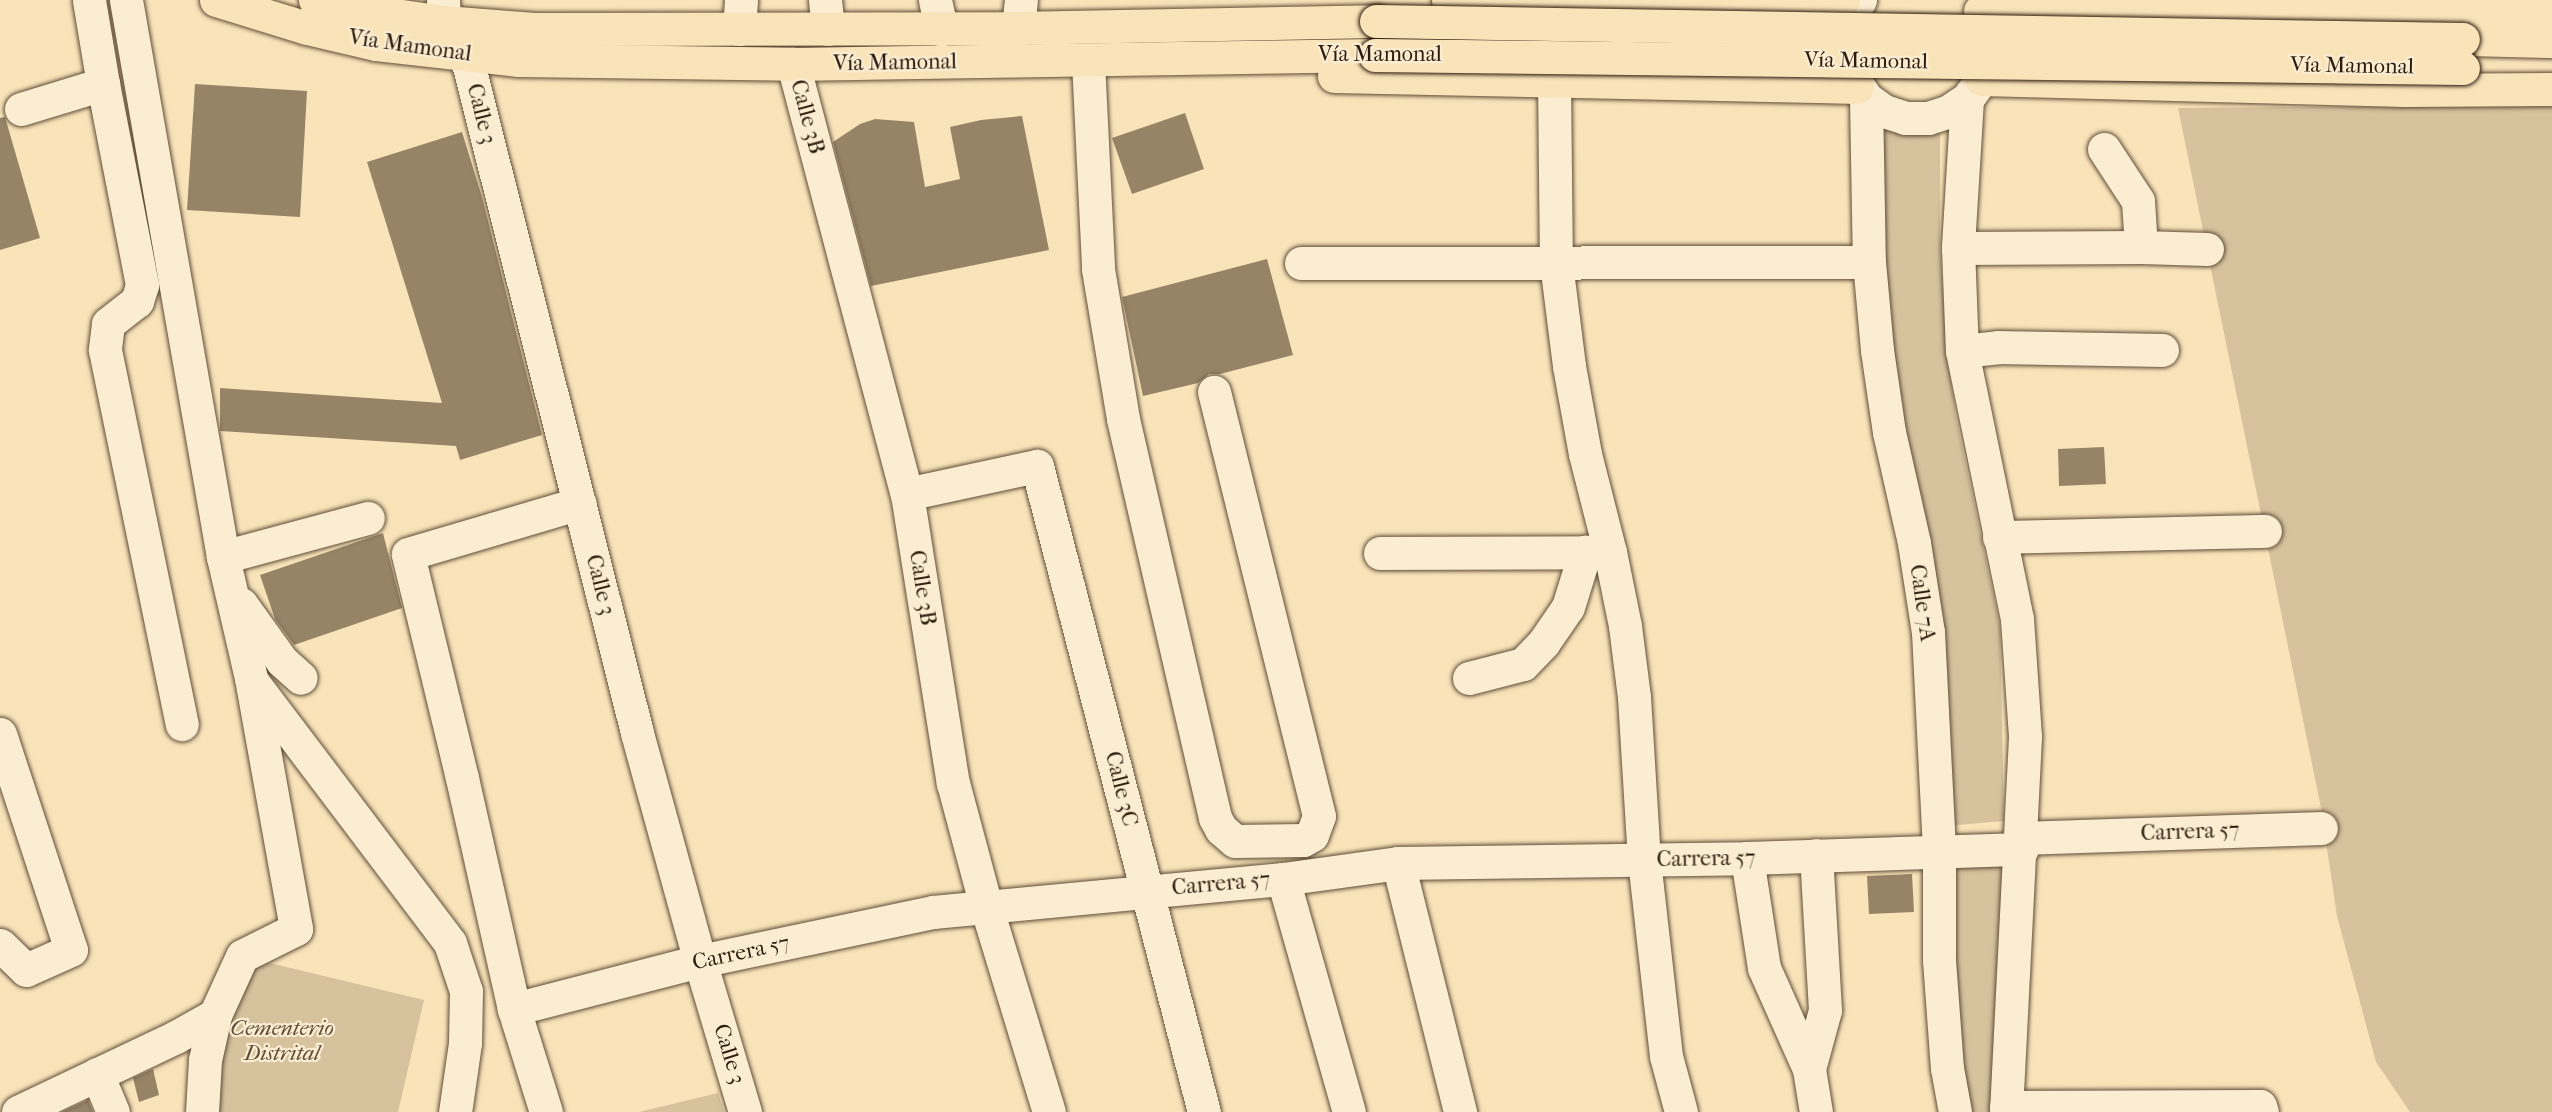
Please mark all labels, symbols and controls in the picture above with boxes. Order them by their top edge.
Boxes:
street label: Vía Mamonal [347,24,473,68]
street label: Vía Mamonal [1318,42,1442,68]
street label: Vía Mamonal [1804,47,1928,75]
street label: Vía Mamonal [833,49,957,77]
street label: Vía Mamonal [2290,52,2414,80]
street label: Calle 3B [784,77,830,157]
street label: Calle 3 [461,81,501,147]
street label: Calle 3B [903,548,941,628]
street label: Calle 3 [580,552,620,618]
street label: Calle 7A [1904,563,1940,643]
street label: Calle 3C [1099,749,1143,829]
street label: Carrera 57 [2140,817,2240,847]
street label: Carrera 57 [1656,845,1756,873]
street label: Carrera 57 [1171,867,1271,901]
street label: Carrera 57 [690,930,792,976]
park label: Cementerio Distrital [230,1015,334,1066]
street label: Calle 3 [707,1021,751,1087]

